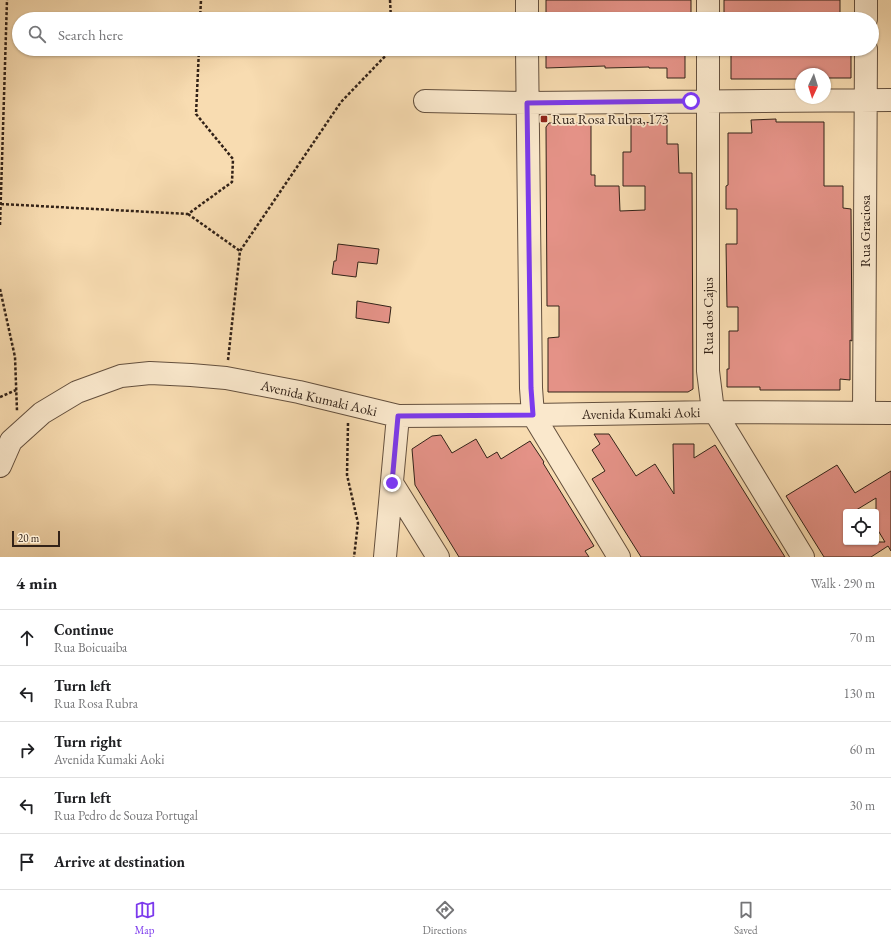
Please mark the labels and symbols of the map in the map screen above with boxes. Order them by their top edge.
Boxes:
north arrow [795,68,831,104]
route start [682,92,700,110]
place label: Rua Rosa Rubra, 173 [552,110,669,128]
marker: Rua Rosa Rubra, 173 [539,114,549,124]
street label: Rua Graciosa [856,194,874,267]
street label: Rua dos Cajus [699,277,717,355]
street label: Avenida Kumaki Aoki [258,376,379,420]
street label: Avenida Kumaki Aoki [580,403,701,423]
route end [383,474,401,492]
scale bar [12,529,60,548]

